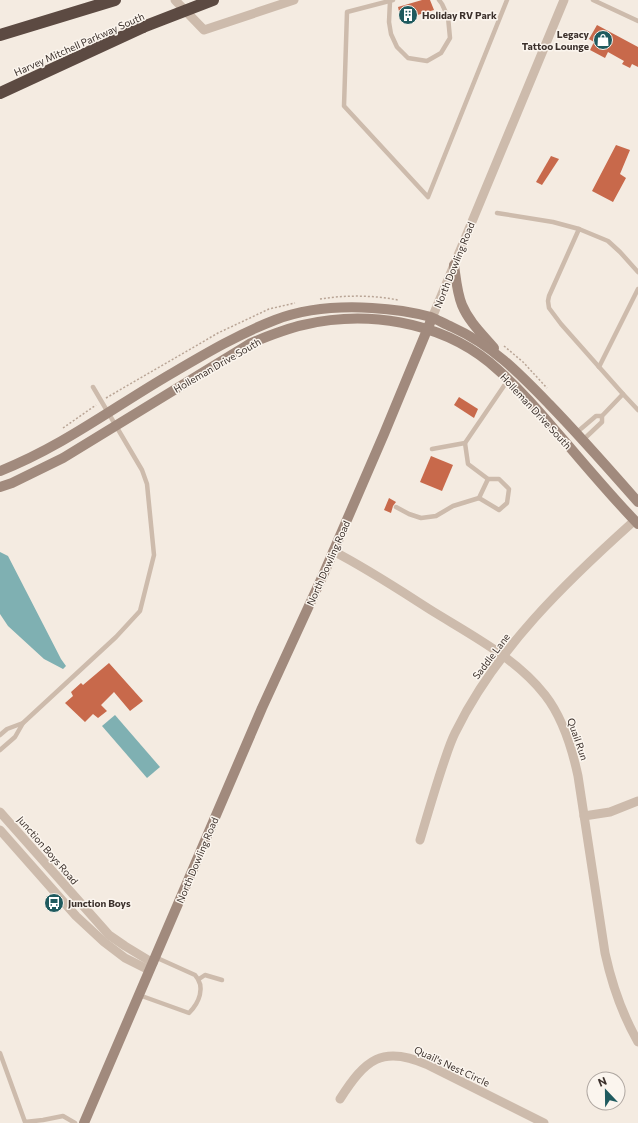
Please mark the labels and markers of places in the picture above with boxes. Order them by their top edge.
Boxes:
building icon: Holiday RV Park [397,4,419,26]
place label: Holiday RV Park [422,9,497,21]
place label: Legacy Tattoo Lounge [522,28,590,52]
shop icon: Legacy Tattoo Lounge [592,29,614,51]
bus stop icon: Junction Boys [43,892,65,914]
place label: Junction Boys [68,897,131,909]

